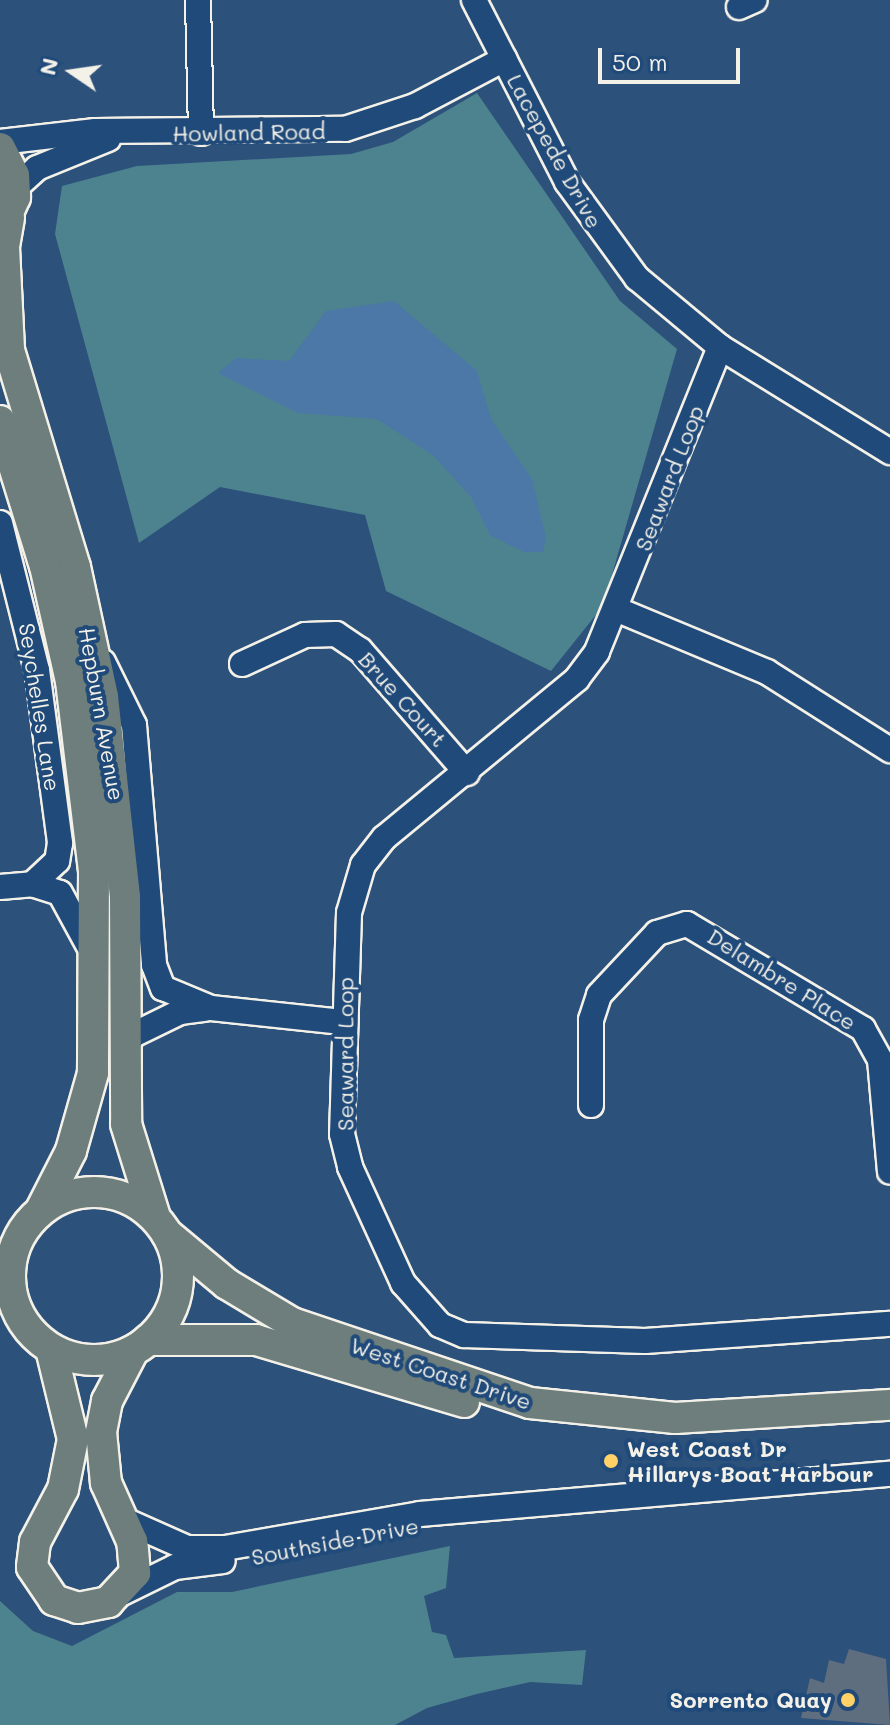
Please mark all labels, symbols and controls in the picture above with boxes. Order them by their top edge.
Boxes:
north arrow [32,32,112,112]
scale bar [602,32,744,82]
text: 50 m [612,46,668,77]
text: N [32,55,64,78]
street label: Lacepede Drive [502,69,608,233]
street label: Howland Road [172,117,326,147]
street label: Seaward Loop [629,401,709,555]
street label: Seychelles Lane [14,621,66,793]
street label: Hepburn Avenue [74,625,130,803]
street label: Brue Court [353,646,453,752]
street label: Delambre Place [703,923,861,1035]
street label: Seaward Loop [332,977,358,1131]
street label: West Coast Drive [347,1331,535,1415]
place label: West Coast Dr Hillarys Boat Harbour [627,1435,873,1486]
marker: West Coast Dr Hillarys Boat Harbour [602,1452,620,1470]
street label: Southside Drive [249,1512,421,1570]
place label: Sorrento Quay [669,1687,832,1713]
marker: Sorrento Quay [839,1691,857,1709]

